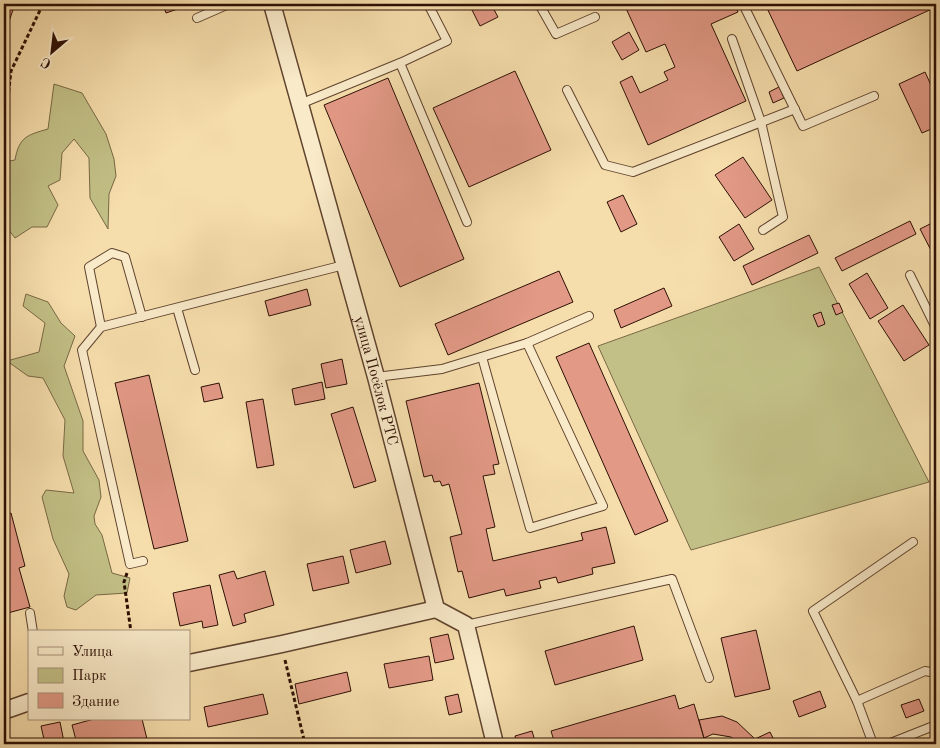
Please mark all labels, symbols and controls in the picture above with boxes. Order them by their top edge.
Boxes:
north arrow [28,28,78,78]
text: С [39,54,54,71]
street label: улица Посёлок РТС [350,315,399,447]
legend [28,630,190,720]
text: Улица [72,645,113,660]
text: Парк [72,669,107,684]
text: Здание [72,695,119,710]

